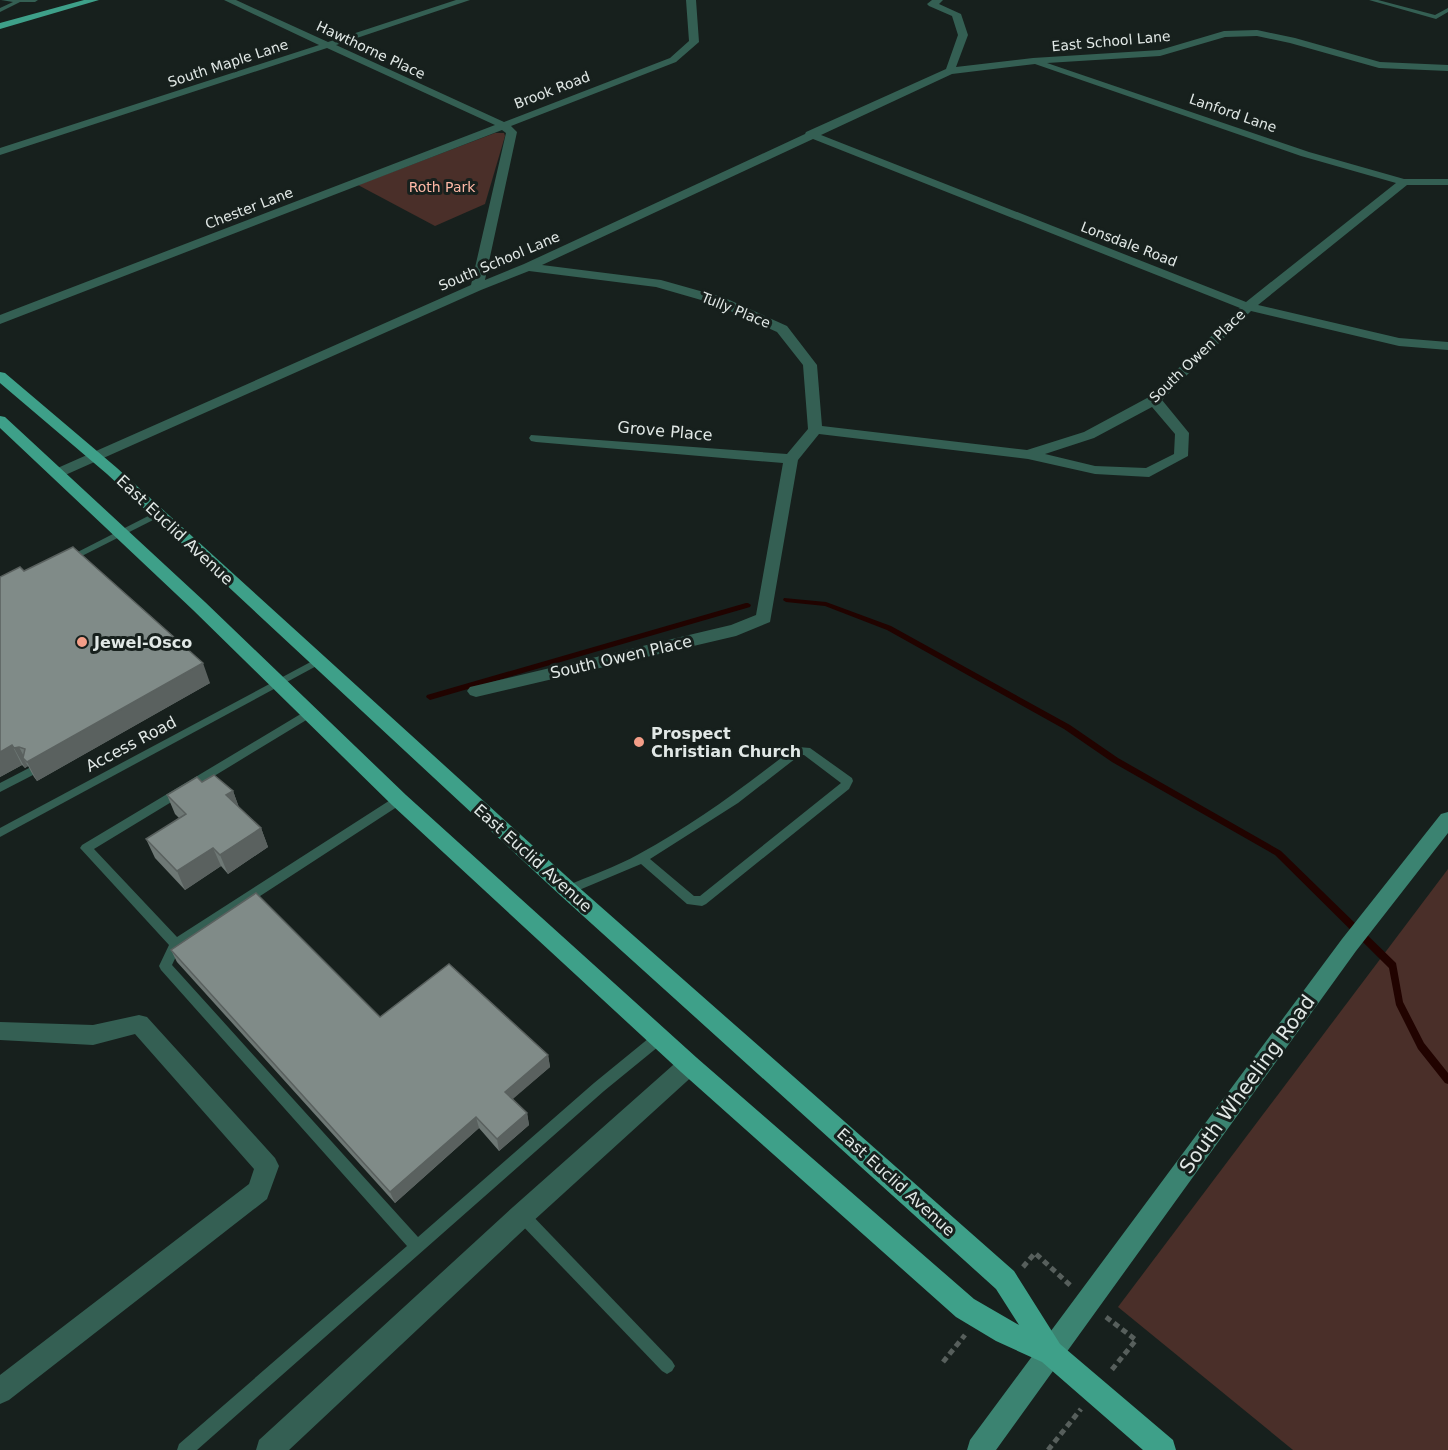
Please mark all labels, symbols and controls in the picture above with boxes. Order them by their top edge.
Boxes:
street label: Hawthorne Place [314,18,428,82]
street label: East School Lane [1051,28,1171,54]
street label: South Maple Lane [166,36,290,90]
street label: Brook Road [512,68,592,112]
street label: Lanford Lane [1187,91,1279,135]
park label: Roth Park [409,179,476,195]
street label: Chester Lane [203,184,295,232]
street label: Lonsdale Road [1079,218,1179,270]
street label: South School Lane [436,228,562,294]
street label: Tully Place [698,289,773,331]
street label: South Owen Place [1146,306,1248,406]
street label: Grove Place [617,417,713,445]
street label: East Euclid Avenue [113,471,237,589]
street label: South Owen Place [548,631,694,683]
place label: Jewel-Osco [93,633,192,652]
marker: Jewel-Osco [75,635,89,649]
street label: Access Road [82,712,180,776]
place label: Prospect Christian Church [651,724,801,761]
marker: Prospect Christian Church [632,735,646,749]
street label: East Euclid Avenue [470,800,596,916]
street label: South Wheeling Road [1174,990,1320,1178]
street label: East Euclid Avenue [833,1124,959,1240]

